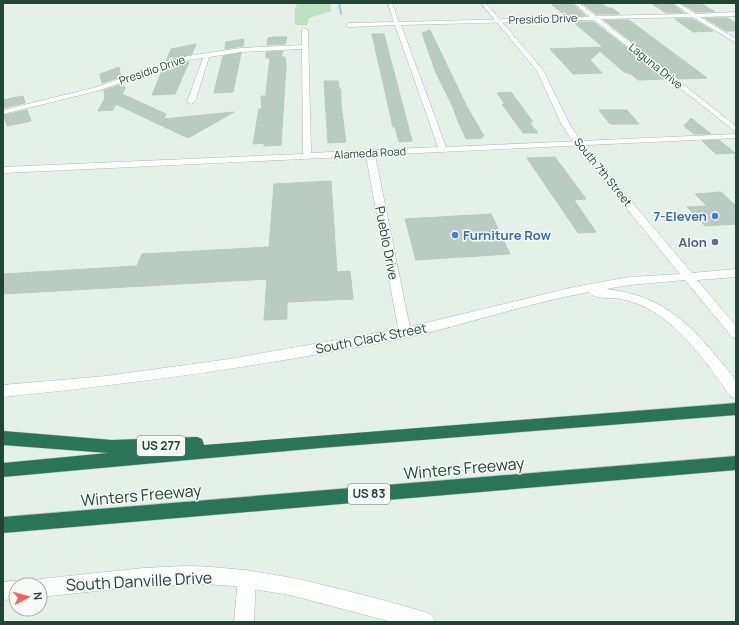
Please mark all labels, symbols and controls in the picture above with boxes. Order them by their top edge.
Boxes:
street label: Presidio Drive [508,10,578,27]
street label: Laguna Drive [626,39,687,92]
street label: Presidio Drive [117,51,187,88]
street label: South 7th Street [571,134,636,209]
street label: Alameda Road [333,143,406,162]
street label: Pueblo Drive [371,205,403,282]
place label: 7-Eleven [653,207,707,225]
marker: 7-Eleven [710,211,720,221]
place label: Furniture Row [463,226,551,244]
marker: Furniture Row [450,230,460,240]
place label: Alon [678,233,707,251]
marker: Alon [710,237,720,247]
street label: South Clack Street [314,318,428,358]
road number: US 277 [137,436,185,456]
street label: Winters Freeway [403,452,526,484]
street label: Winters Freeway [80,479,203,511]
road number: US 83 [348,484,390,504]
street label: South Danville Drive [65,566,213,596]
north arrow [8,577,48,617]
text: N [31,591,46,601]

